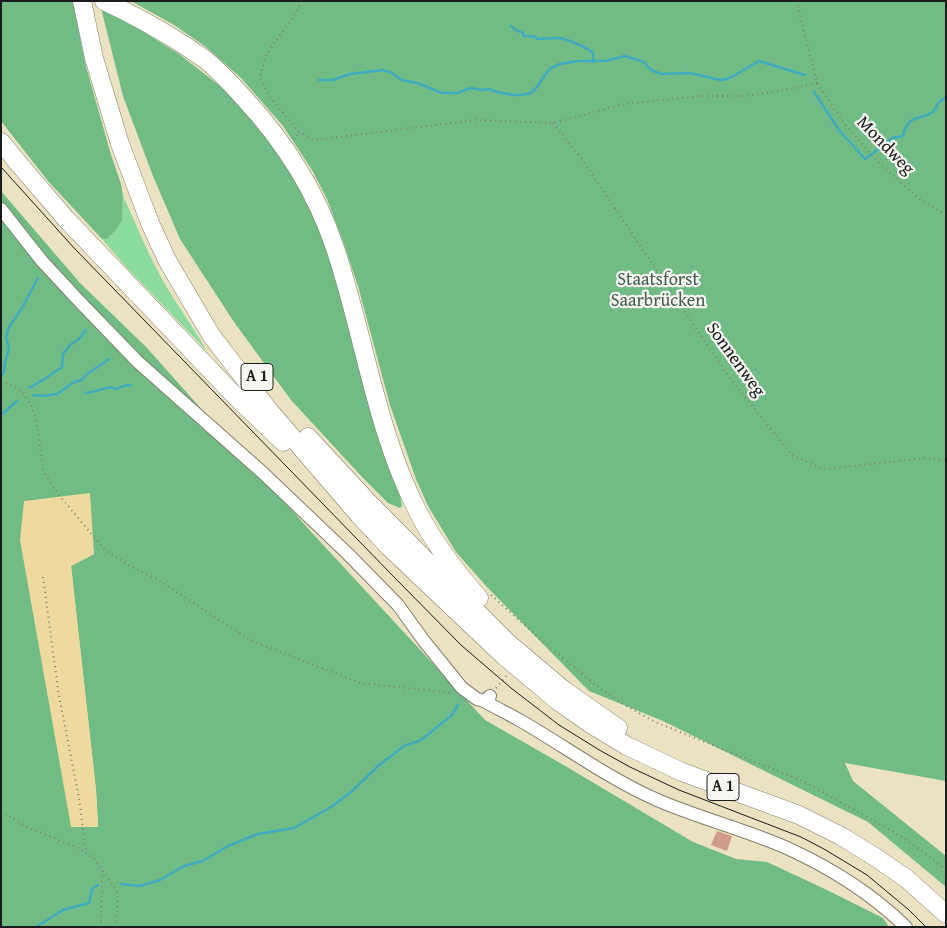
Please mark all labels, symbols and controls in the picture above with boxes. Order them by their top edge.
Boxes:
street label: Mondweg [852,112,918,180]
park label: Staatsforst Saarbrücken [611,269,705,312]
street label: Sonnenweg [701,319,769,401]
road number: A 1 [241,364,273,391]
road number: A 1 [707,774,739,800]

